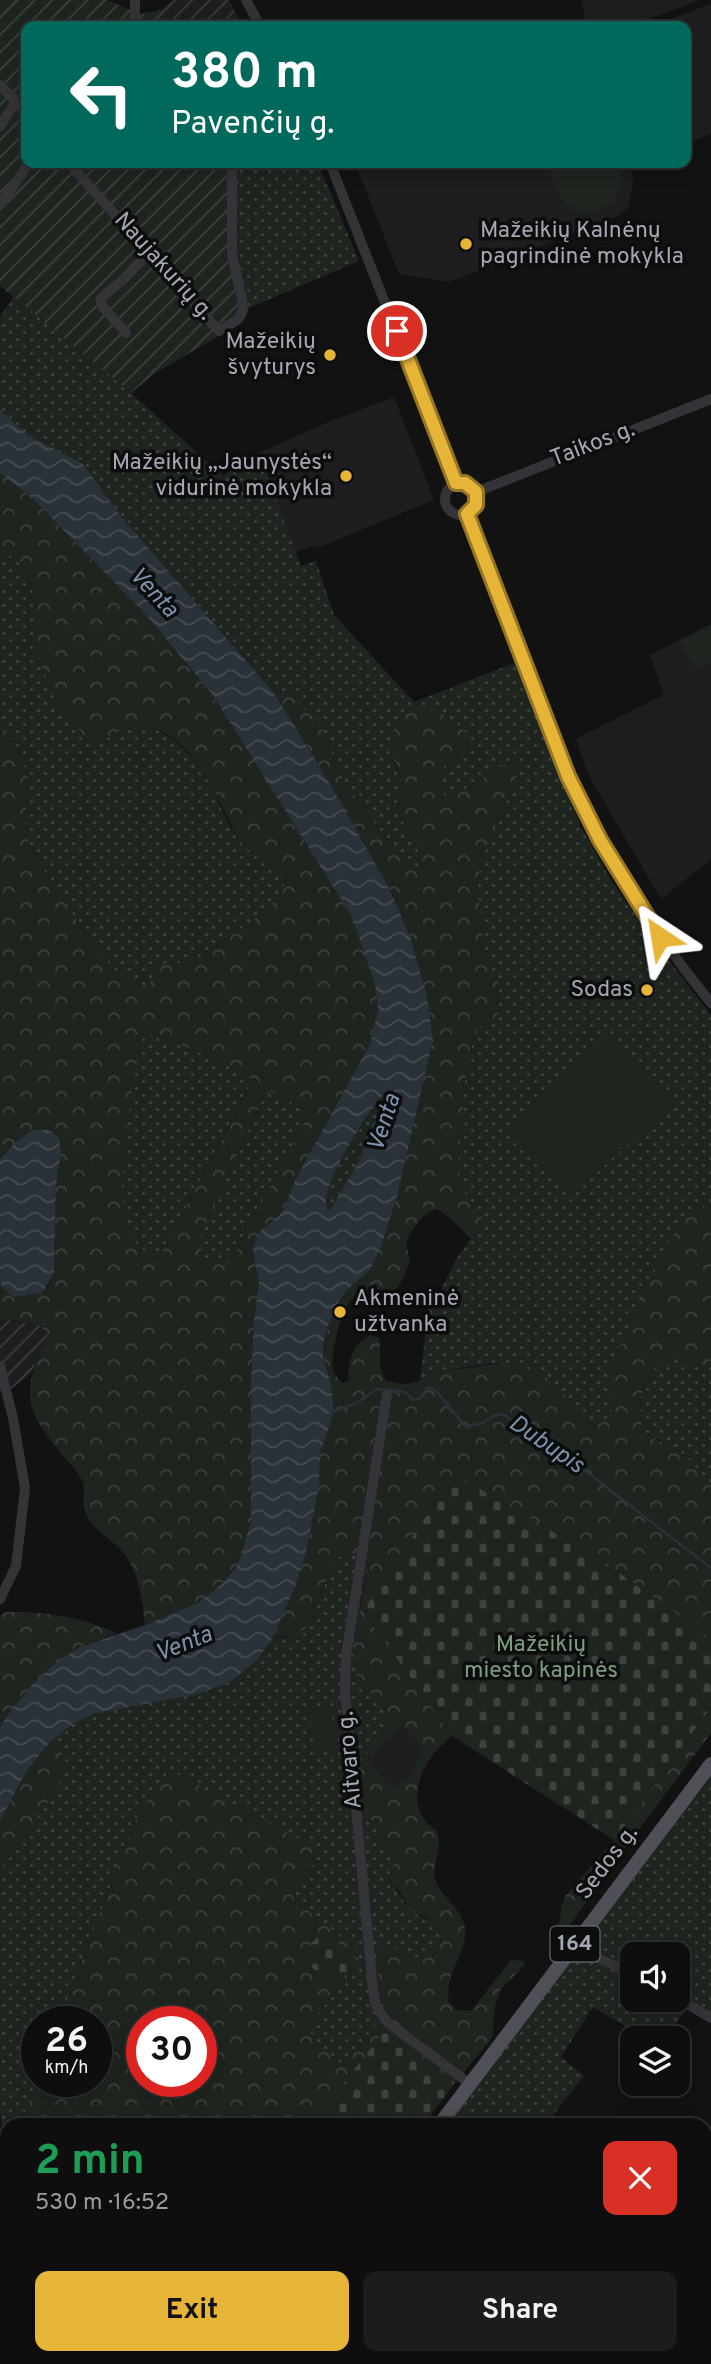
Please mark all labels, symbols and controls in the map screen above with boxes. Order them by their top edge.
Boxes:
text: 380 m [171,44,318,106]
icon: left [56,49,147,140]
text: Pavenčių g. [171,105,335,145]
street label: Naujakurių g. [107,207,219,327]
place label: Mažeikių Kalnėnų pagrindinė mokykla [480,217,684,272]
marker: Mažeikių Kalnėnų pagrindinė mokykla [458,236,474,252]
pin [367,301,427,361]
icon: arrive [378,312,416,350]
place label: Mažeikių švyturys [225,328,316,383]
marker: Mažeikių švyturys [322,347,338,363]
street label: Taikos g. [547,416,639,474]
place label: Mažeikių „Jaunystės“ vidurinė mokykla [112,449,332,504]
marker: Mažeikių „Jaunystės“ vidurinė mokykla [338,468,354,484]
water label: Venta [122,561,185,625]
position arrow [623,900,697,974]
place label: Sodas [571,976,633,1005]
marker: Sodas [639,982,655,998]
water label: Venta [362,1090,409,1156]
place label: Akmeninė užtvanka [354,1285,459,1340]
marker: Akmeninė užtvanka [332,1304,348,1320]
water label: Dubupis [502,1409,591,1482]
water label: Venta [151,1620,218,1670]
park label: Mažeikių miesto kapinės [464,1631,618,1686]
street label: Aitvaro g. [332,1710,370,1810]
street label: Sedos g. [571,1820,645,1906]
road number: 164 [550,1926,600,1962]
map controls [620,1942,690,2096]
button: sound [620,1942,690,2012]
speed limit sign: 30 [126,2006,217,2097]
text: 26 [45,2020,88,2064]
button: layers [620,2026,690,2096]
text: km/h [45,2057,88,2080]
text: 2 min [35,2136,145,2189]
button: close [603,2141,677,2215]
text: 530 m · 16:52 [35,2189,169,2218]
button: Exit [35,2271,349,2351]
button: Share [363,2271,677,2351]

